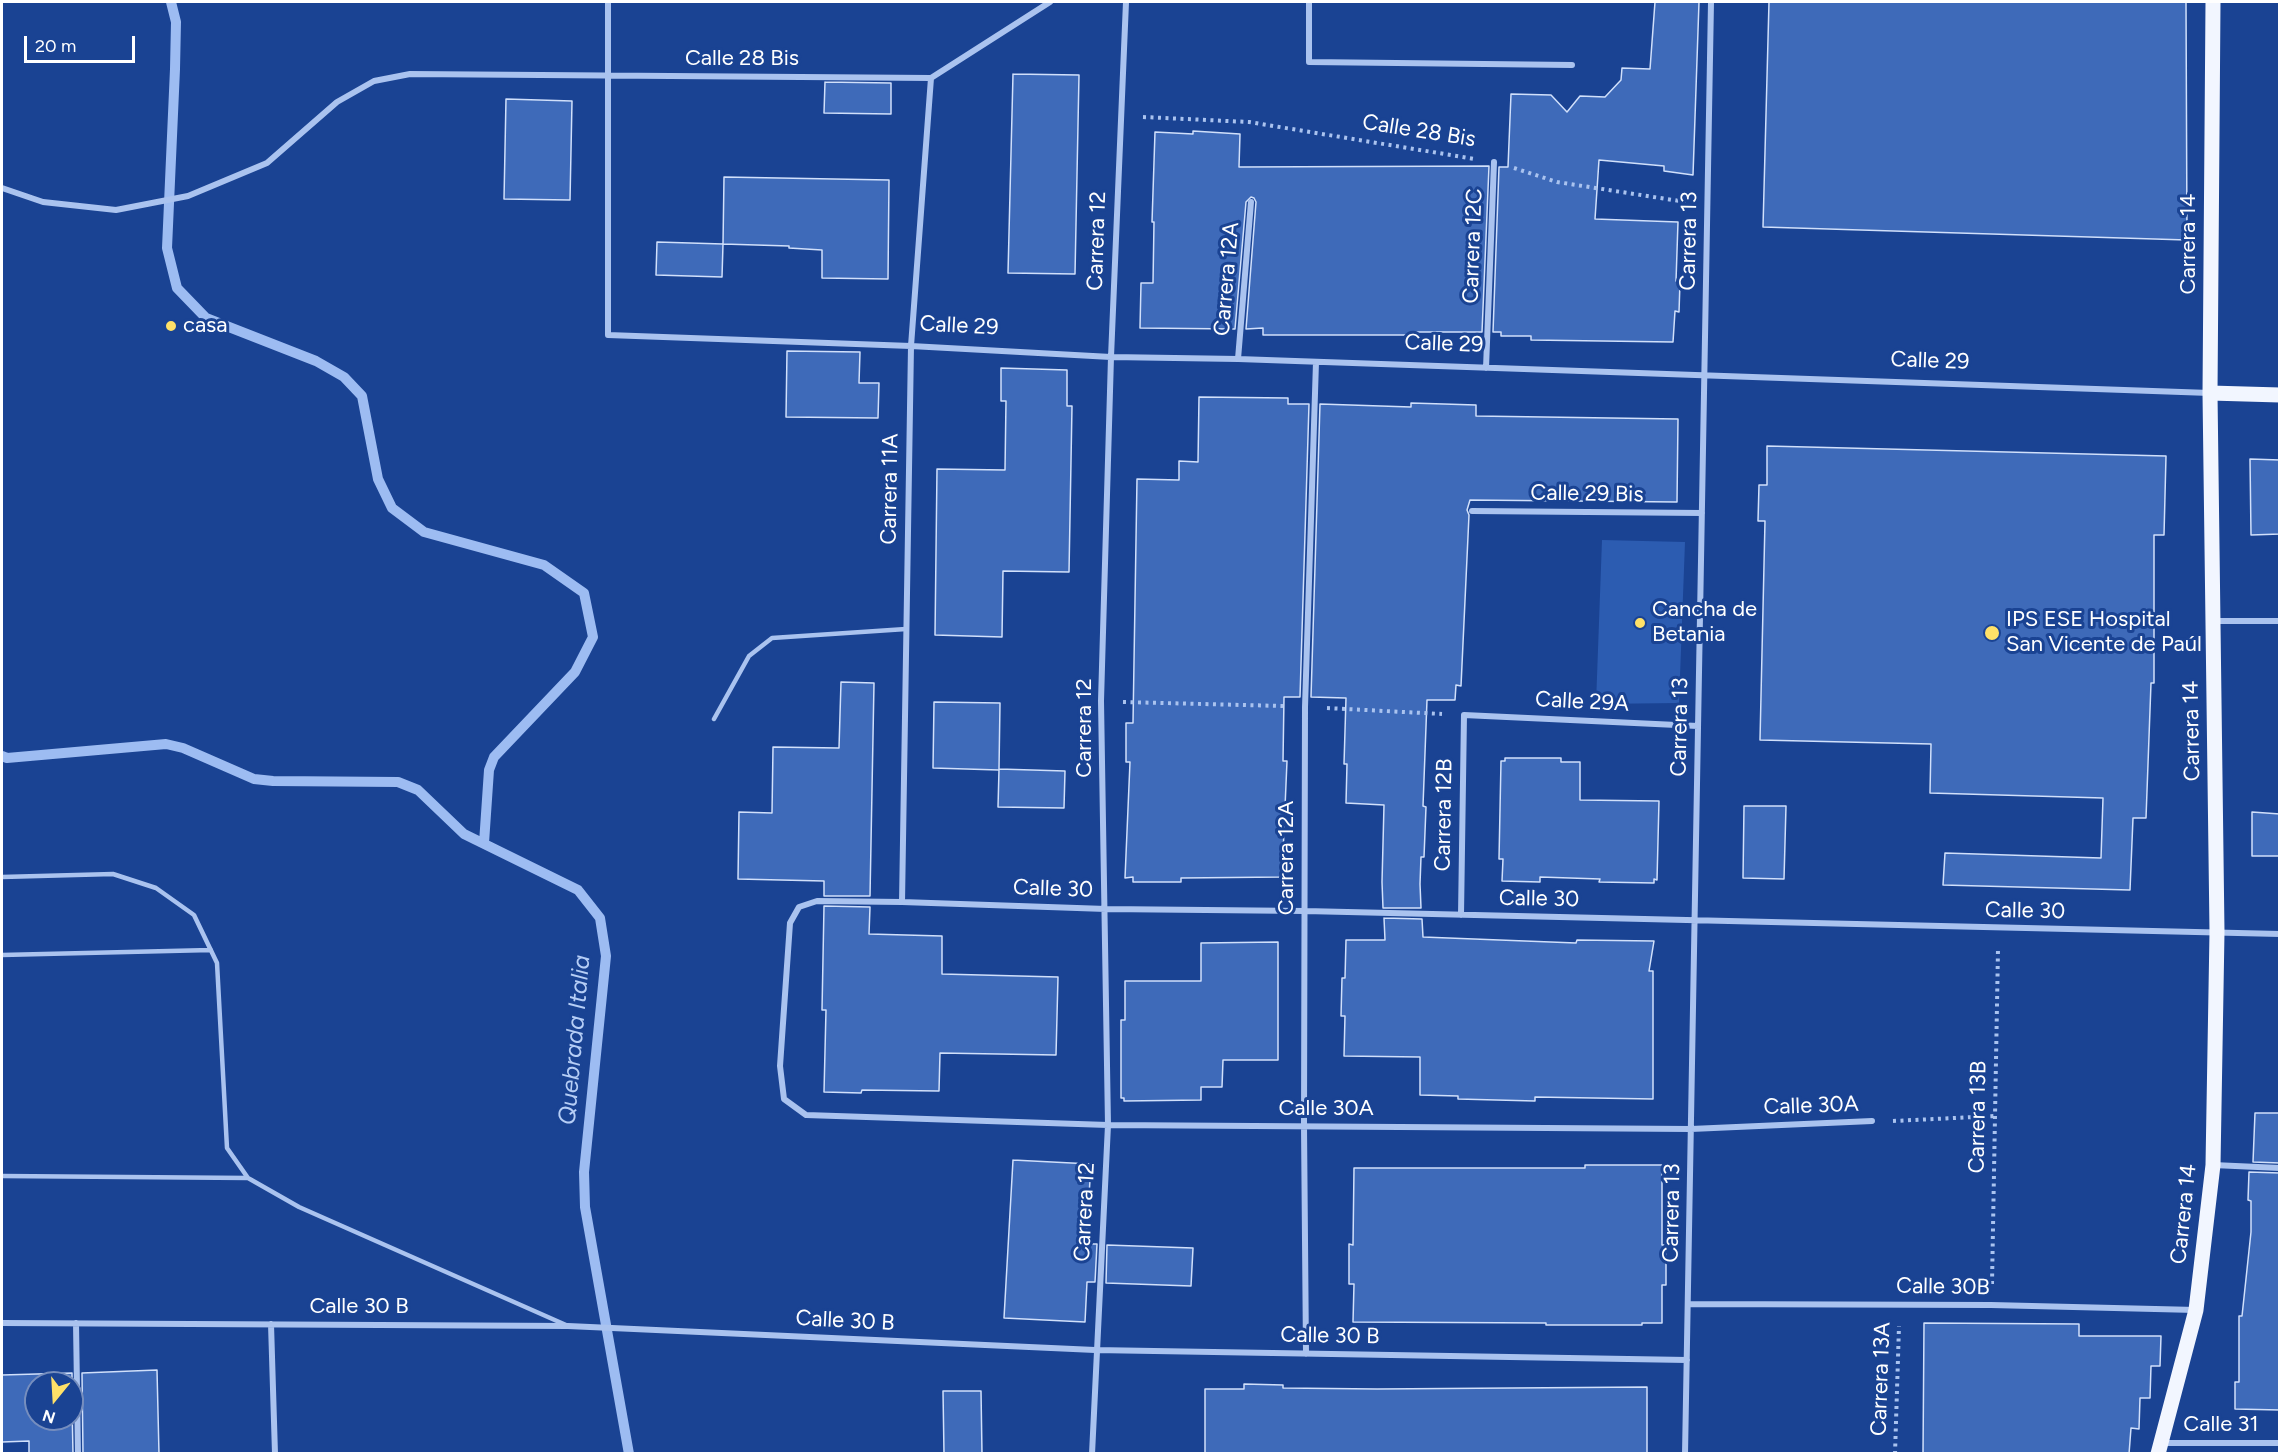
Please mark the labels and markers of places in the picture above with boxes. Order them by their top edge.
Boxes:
place label: casa [183,313,228,339]
marker: casa [164,319,178,333]
place label: Cancha de Betania [1652,597,1757,648]
place label: IPS ESE Hospital San Vicente de Paúl [2006,607,2202,658]
marker: Cancha de Betania [1633,616,1647,630]
marker: IPS ESE Hospital San Vicente de Paúl [1983,624,2001,642]

